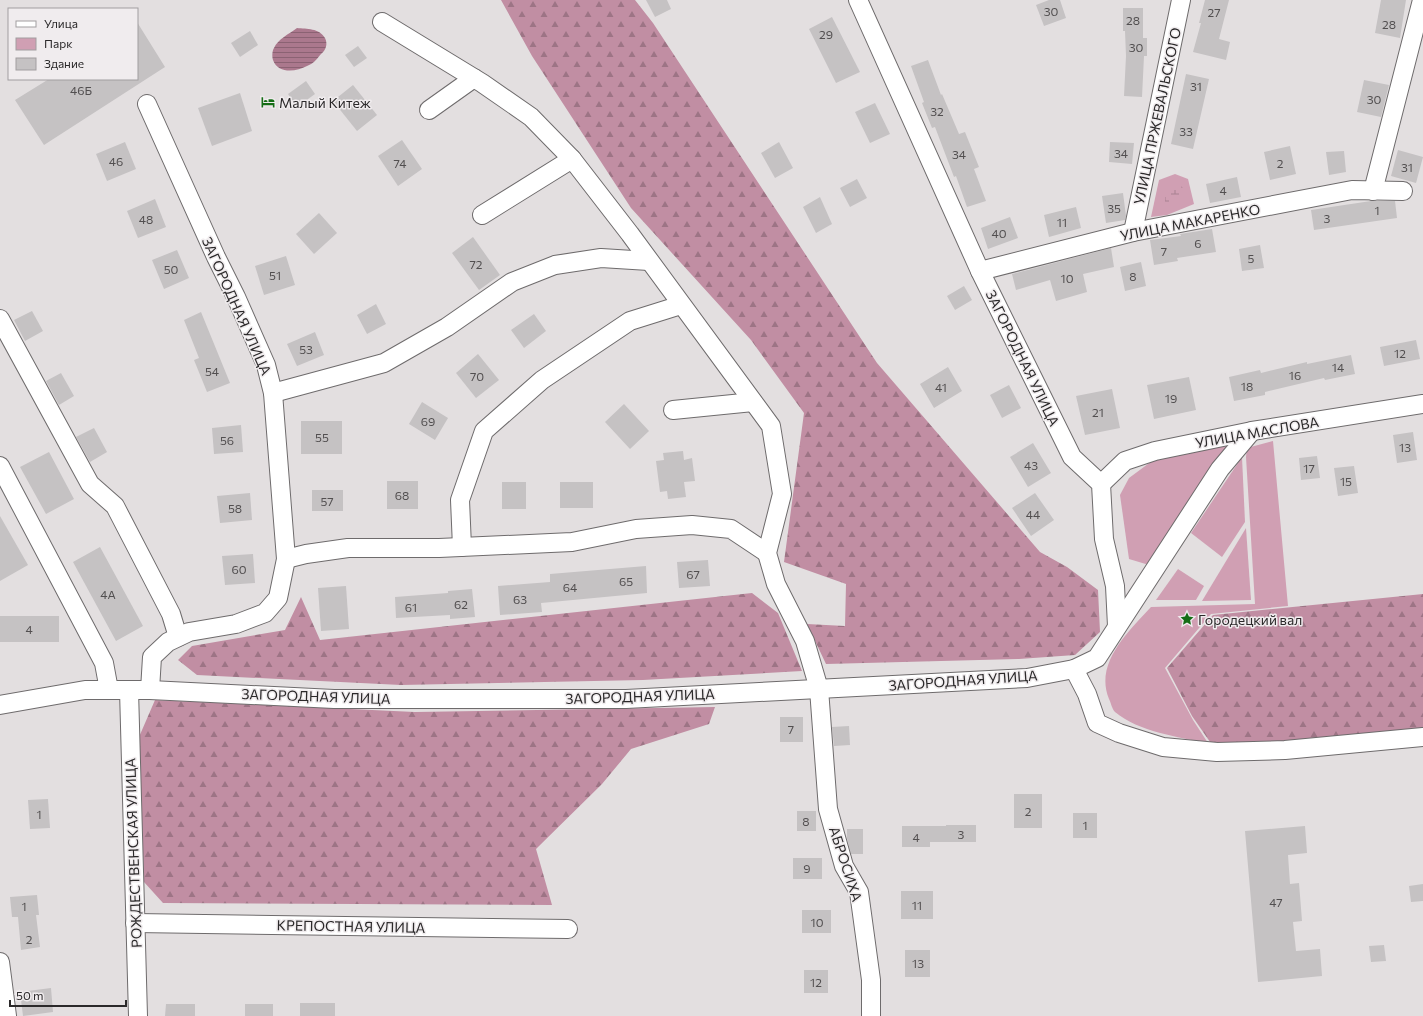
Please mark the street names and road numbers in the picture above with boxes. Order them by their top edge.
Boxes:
street label: УЛИЦА ПРЖЕВАЛЬСКОГО [1130,26,1184,206]
street label: УЛИЦА МАКАРЕНКО [1119,200,1261,244]
street label: ЗАГОРОДНАЯ УЛИЦА [199,234,275,378]
street label: ЗАГОРОДНАЯ УЛИЦА [983,287,1064,429]
street label: УЛИЦА МАСЛОВА [1194,413,1320,451]
street label: ЗАГОРОДНАЯ УЛИЦА [888,666,1038,694]
street label: ЗАГОРОДНАЯ УЛИЦА [241,685,391,707]
street label: ЗАГОРОДНАЯ УЛИЦА [565,685,715,707]
street label: РОЖДЕСТВЕНСКАЯ УЛИЦА [121,757,145,948]
street label: АБРОСИХА [826,824,866,904]
street label: КРЕПОСТНАЯ УЛИЦА [276,916,426,936]

